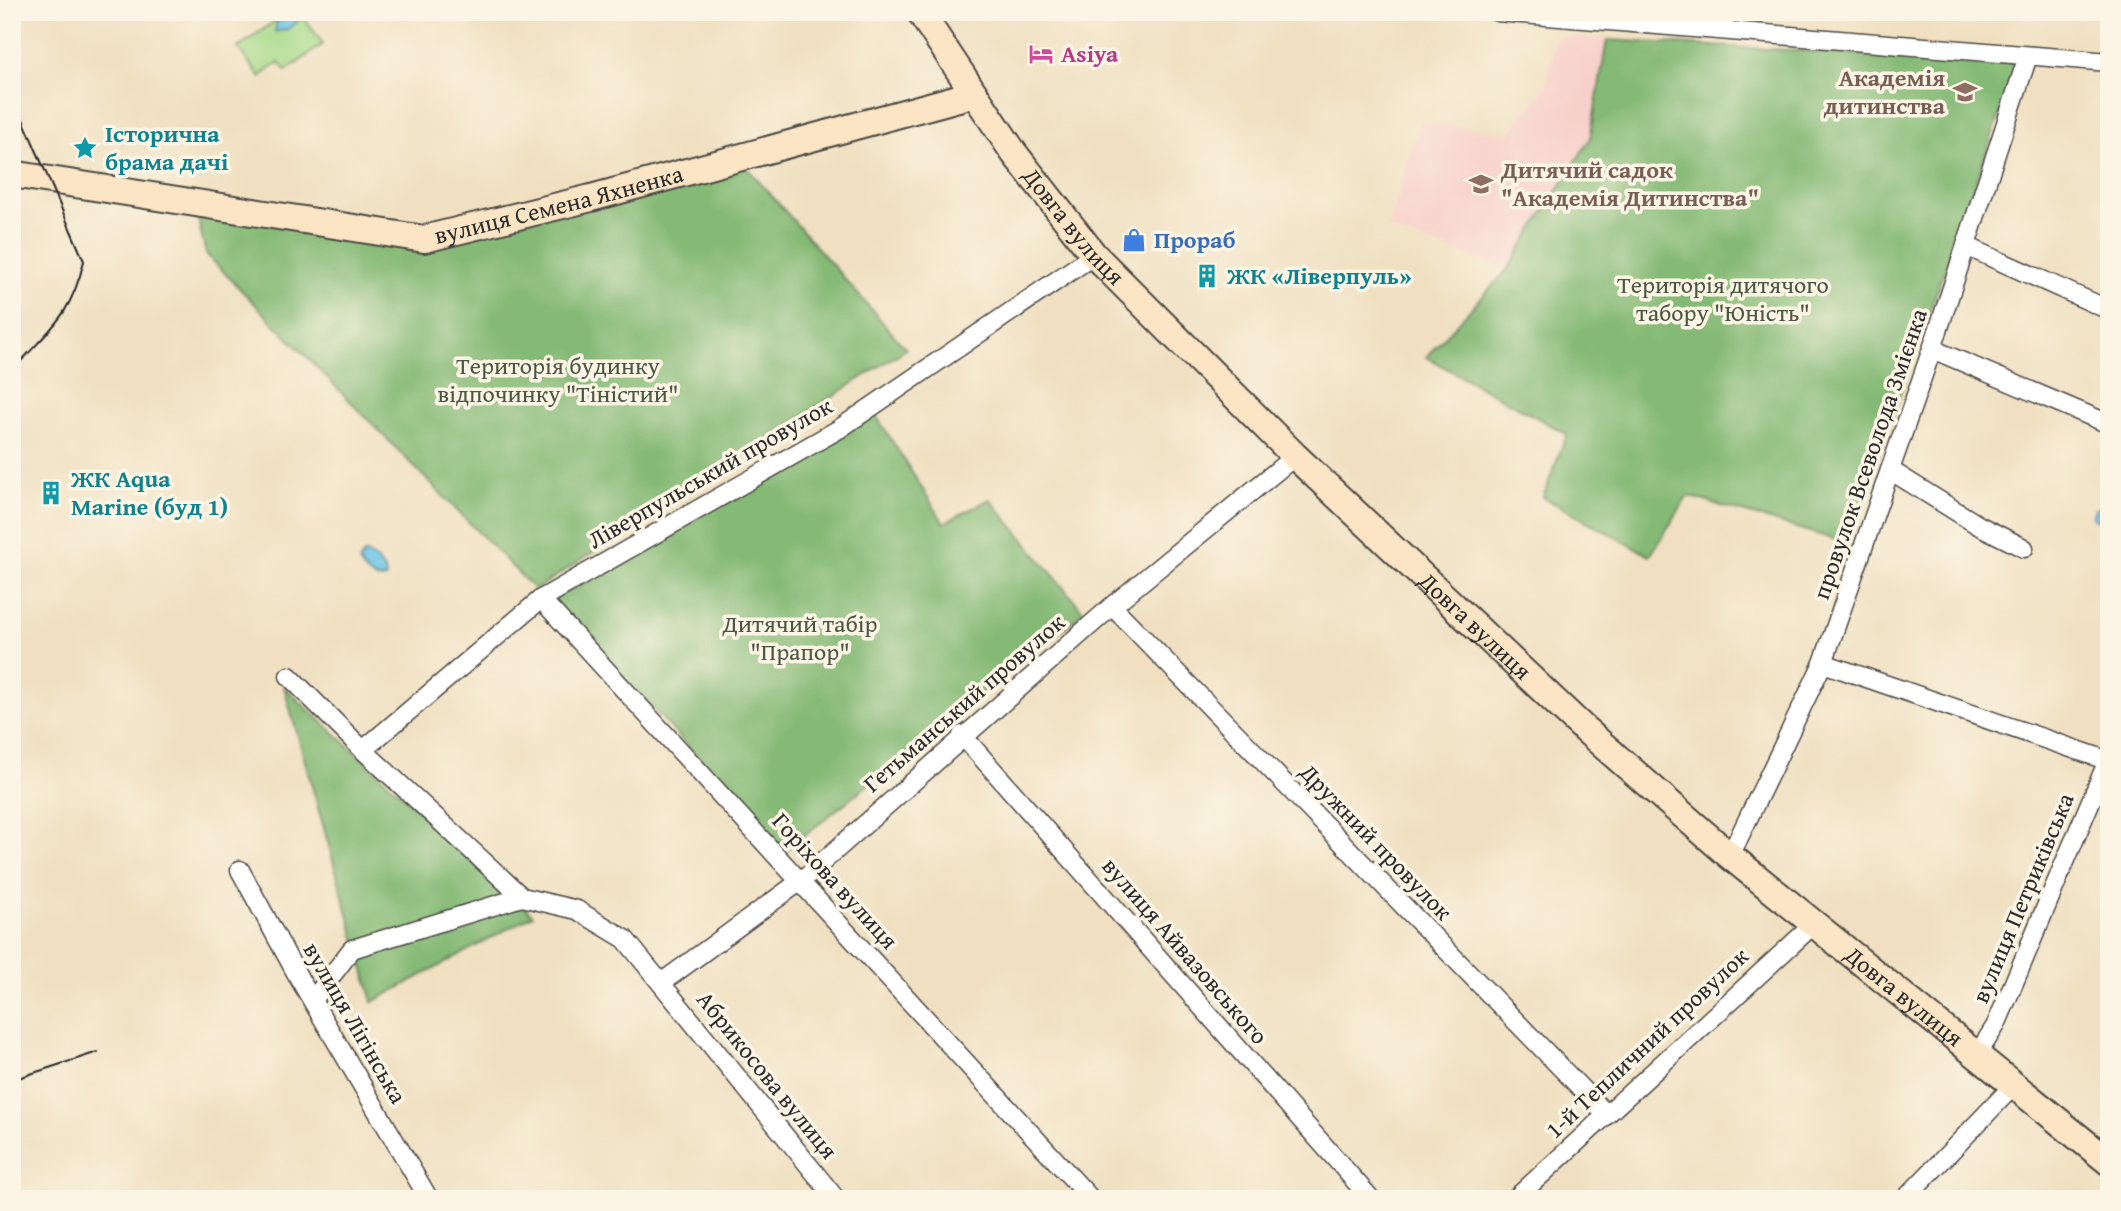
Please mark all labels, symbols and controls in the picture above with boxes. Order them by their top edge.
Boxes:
place label: Asiya [1061,36,1119,71]
hotel icon: Asiya [1027,40,1055,68]
place label: Академія дитинства [1824,60,1946,123]
school or university icon: Академія дитинства [1951,78,1979,106]
place label: Історична брама дачі [105,116,228,179]
place icon: Історична брама дачі [71,134,99,162]
place label: Дитячий садок "Академія Дитинства" [1500,152,1759,215]
street label: вулиця Семена Яхненка [431,156,687,253]
street label: Довга вулиця [1014,159,1133,293]
school or university icon: Дитячий садок "Академія Дитинства" [1467,170,1495,198]
place label: Прораб [1154,222,1236,257]
shop icon: Прораб [1120,226,1148,254]
place label: ЖК «Ліверпуль» [1226,258,1412,293]
building icon: ЖК «Ліверпуль» [1193,262,1221,290]
park label: Територія дитячого табору "Юність" [1617,267,1829,330]
street label: провулок Всеволода Змієнка [1803,303,1936,604]
park label: Територія будинку відпочинку "Тіністий" [437,348,679,411]
street label: Ліверпульський провулок [581,388,839,557]
place label: ЖК Aqua Marine (буд 1) [70,461,228,524]
building icon: ЖК Aqua Marine (буд 1) [37,479,65,507]
street label: Довга вулиця [1411,563,1540,688]
street label: Гетьманський провулок [855,605,1073,800]
park label: Дитячий табір "Прапор" [721,606,878,669]
street label: Дружний провулок [1291,754,1461,928]
street label: вулиця Петриківська [1962,787,2083,1008]
street label: Горіхова вулиця [764,804,906,957]
street label: вулиця Айвазовського [1094,849,1277,1052]
street label: вулиця Лігінська [295,936,416,1110]
street label: Довга вулиця [1837,937,1971,1055]
street label: 1-й Тепличний провулок [1537,939,1756,1146]
street label: Абрикосова вулиця [689,983,846,1166]

